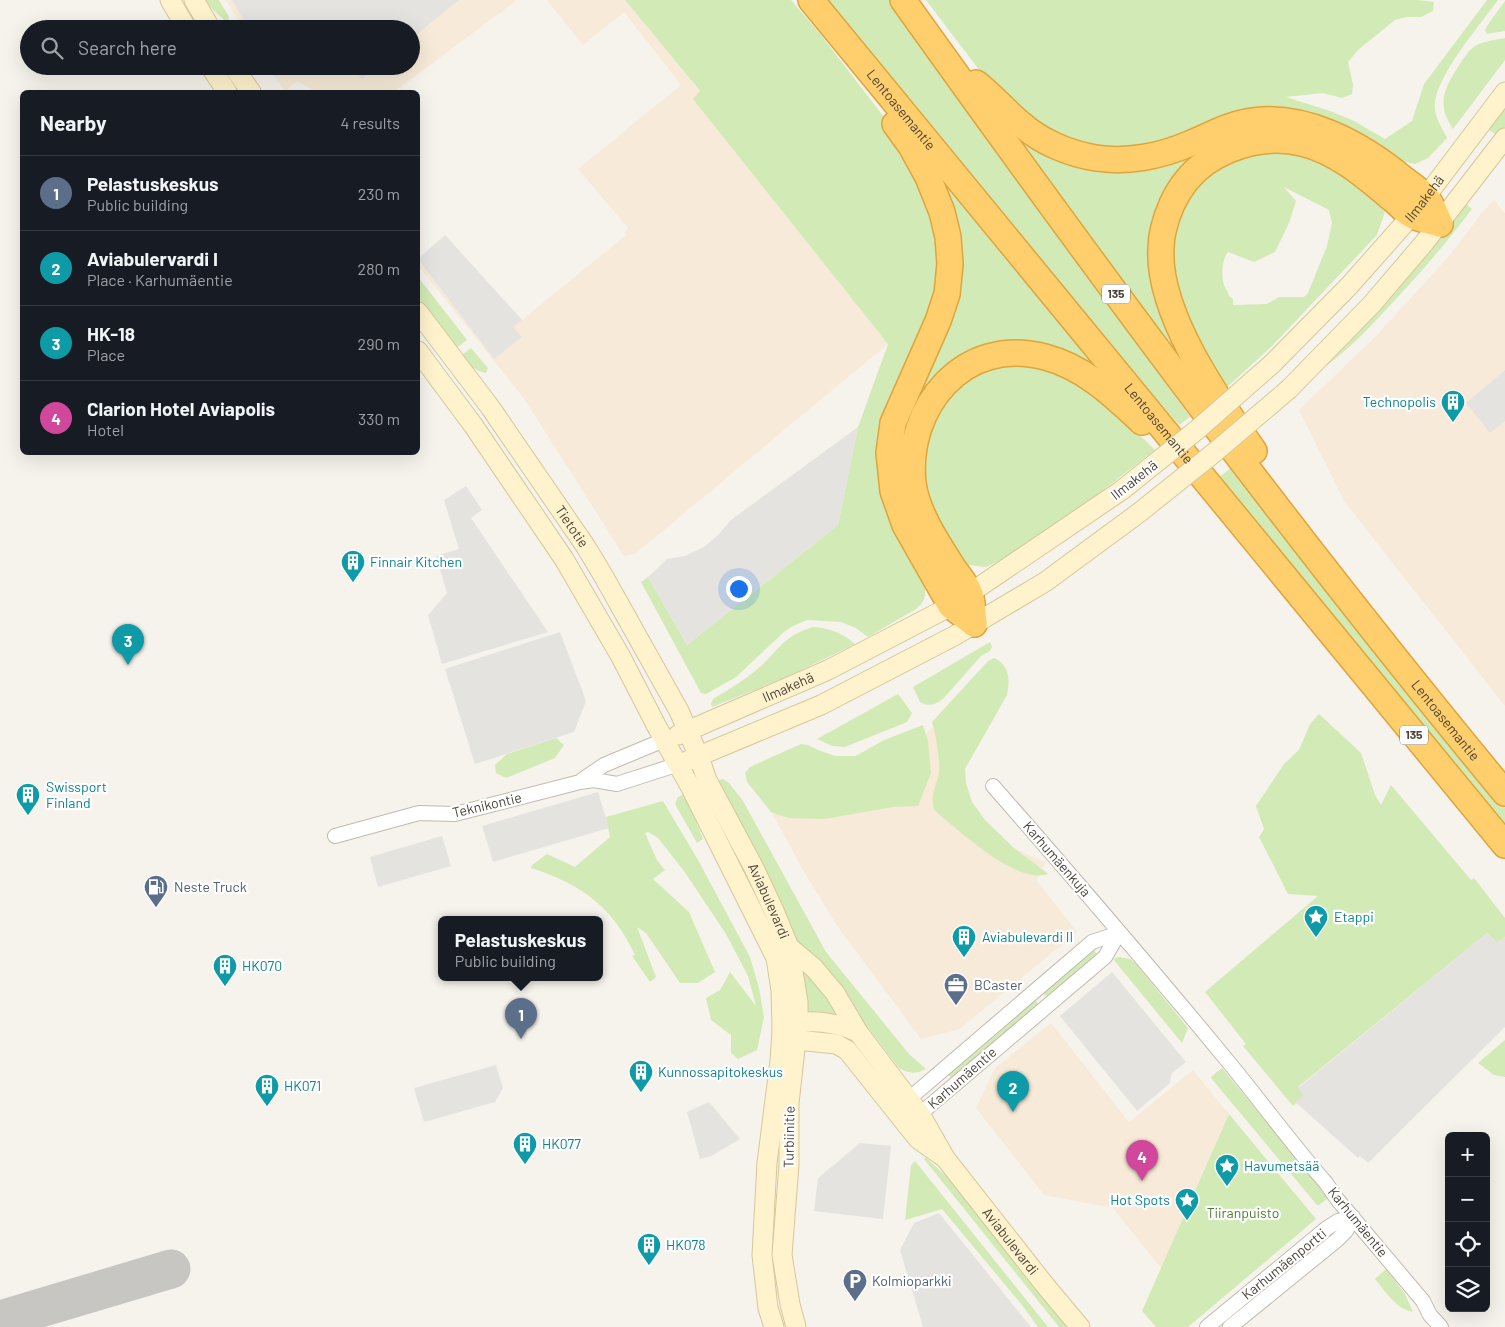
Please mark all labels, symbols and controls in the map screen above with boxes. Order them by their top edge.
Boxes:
search box [20,20,420,75]
icon: search [38,34,66,62]
text: Search here [78,36,177,59]
street label: Lentoasemantie [863,66,940,153]
text: Nearby [40,110,106,135]
text: 4 results [340,113,400,132]
street label: Ilmakehä [1401,171,1447,225]
text: Pelastuskeskus [87,172,219,195]
text: 1 [53,184,59,203]
text: 230 m [358,184,400,203]
text: Public building [87,195,188,214]
text: Aviabulervardi I [87,247,218,270]
text: 2 [52,259,60,278]
text: 280 m [358,259,400,278]
text: Place · Karhumäentie [87,270,233,289]
road number: 135 [1102,284,1130,304]
text: HK-18 [87,322,135,345]
text: 3 [52,334,60,353]
text: 290 m [358,334,400,353]
text: Place [87,345,125,364]
street label: Lentoasemantie [1121,379,1197,467]
building icon: Technopolis [1440,389,1466,423]
place label: Technopolis [1363,393,1436,410]
text: Clarion Hotel Aviapolis [87,397,275,420]
text: 4 [51,409,61,428]
text: 330 m [358,409,400,428]
text: Hotel [87,420,124,439]
street label: Ilmakehä [1107,456,1160,503]
street label: Tietotie [552,502,593,550]
building icon: Finnair Kitchen [340,549,366,583]
place label: Finnair Kitchen [370,553,462,570]
your location [726,576,752,602]
pin: 3 [112,624,144,665]
street label: Ilmakehä [760,668,816,705]
street label: Lentoasemantie [1408,676,1484,764]
road number: 135 [1400,726,1428,744]
place label: Swissport Finland [46,778,107,811]
building icon: Swissport Finland [15,782,41,816]
street label: Teknikontie [451,788,523,821]
street label: Karhumäenkuja [1020,817,1095,900]
street label: Aviabulevardi [745,860,794,941]
fuel station icon: Neste Truck [143,874,169,908]
place label: Neste Truck [174,878,247,895]
place icon: Etappi [1303,904,1329,938]
place label: Etappi [1334,908,1374,925]
popup [438,916,603,981]
building icon: Aviabulevardi II [951,924,977,958]
text: Pelastuskeskus [455,928,586,951]
place label: Aviabulevardi II [982,928,1073,945]
text: Public building [455,951,556,970]
building icon: HK070 [212,953,238,987]
place label: HK070 [242,957,282,974]
office icon: BCaster [943,972,969,1006]
place label: BCaster [974,976,1022,993]
pin: 1 [505,998,537,1039]
street label: Karhumäentie [924,1043,1000,1112]
building icon: Kunnossapitokeskus [628,1059,654,1093]
place label: Kunnossapitokeskus [658,1063,783,1080]
pin: 2 [997,1071,1029,1112]
building icon: HK071 [254,1073,280,1107]
place label: HK071 [284,1077,321,1094]
street label: Turbiinitie [779,1106,798,1168]
building icon: HK077 [512,1131,538,1165]
map controls [1445,1132,1490,1312]
button: + [1445,1132,1490,1177]
place label: HK077 [542,1135,581,1152]
pin: 4 [1126,1140,1158,1181]
place icon: Havumetsää [1214,1153,1240,1187]
place label: Havumetsää [1244,1157,1319,1174]
button: − [1445,1177,1490,1222]
street label: Karhumäentie [1325,1183,1392,1260]
place icon: Hot Spots [1174,1187,1200,1221]
place label: Hot Spots [1110,1191,1170,1208]
street label: Aviabulevardi [979,1204,1043,1278]
park label: Tiiranpuisto [1207,1204,1279,1221]
button: locate [1445,1222,1490,1267]
street label: Karhumäenportti [1238,1224,1329,1303]
building icon: HK078 [636,1232,662,1266]
place label: HK078 [666,1236,706,1253]
button: layers [1445,1267,1490,1312]
parking icon: Kolmioparkki [842,1268,868,1302]
place label: Kolmioparkki [872,1272,952,1289]

